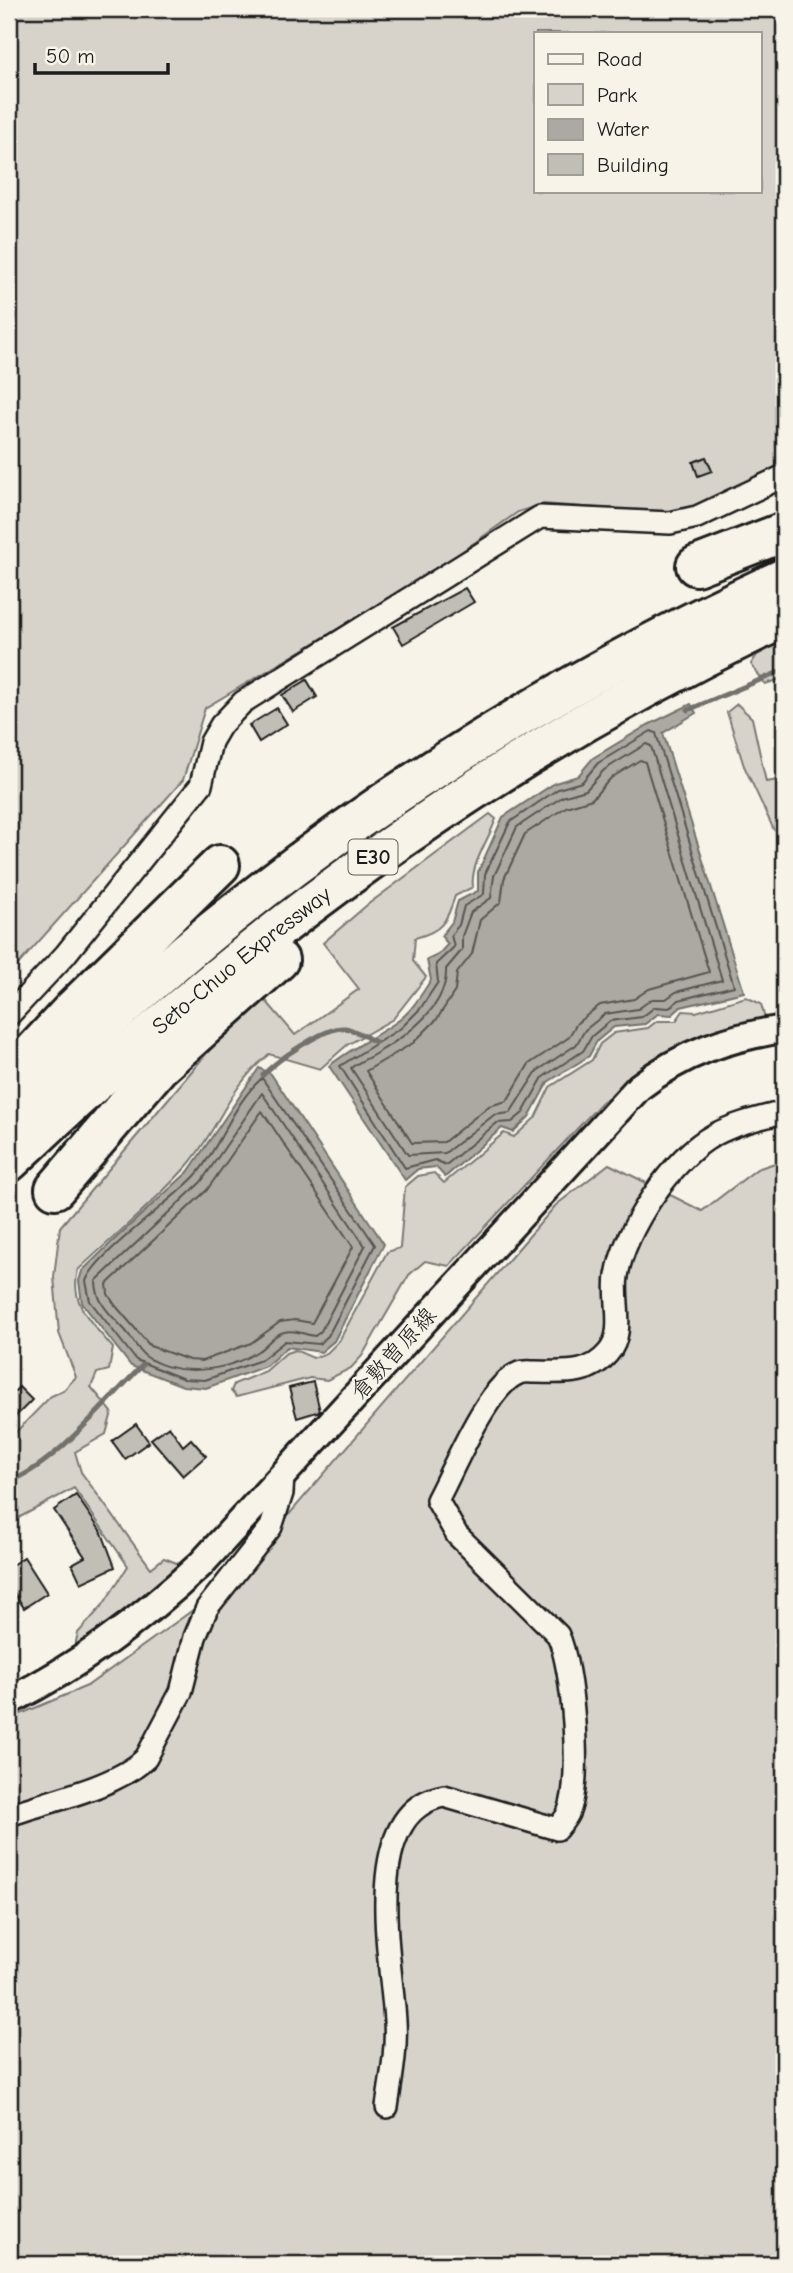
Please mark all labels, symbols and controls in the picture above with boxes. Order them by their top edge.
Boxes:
scale bar [35,32,168,76]
legend [534,32,762,192]
text: 50 m [46,44,95,68]
text: Road [597,47,642,71]
text: Park [597,83,637,107]
text: Water [597,117,650,141]
text: Building [597,153,669,177]
road number: E30 [348,840,398,874]
street label: Seto-Chuo Expressway [147,880,337,1040]
street label: 倉敷曽原線 [345,1302,442,1405]

